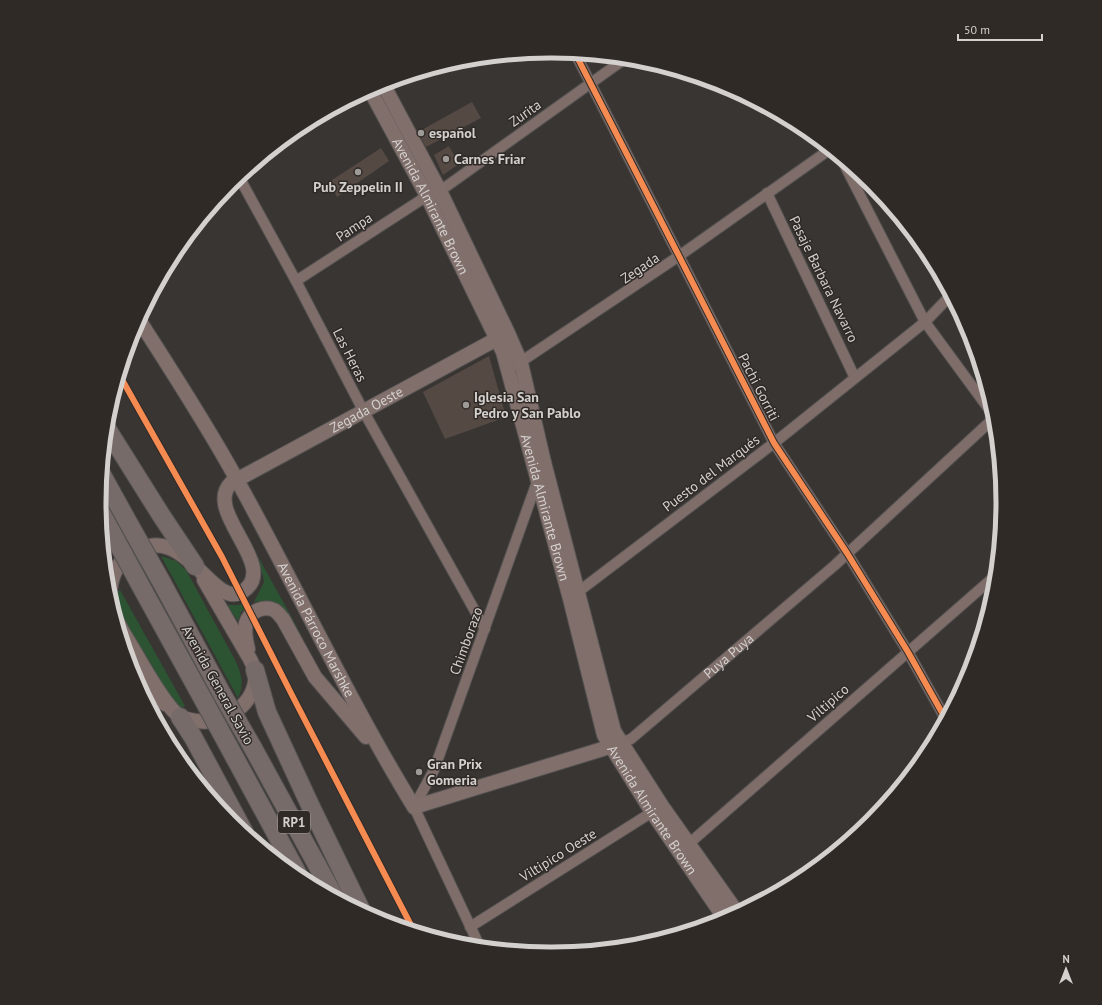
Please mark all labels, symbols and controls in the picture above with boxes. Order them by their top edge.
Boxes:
scale bar [958,16,1042,42]
text: 50 m [964,22,990,37]
street label: Zurita [505,96,545,130]
place label: español [429,124,477,142]
marker: español [416,128,426,138]
street label: Avenida Almirante Brown [388,135,473,277]
place label: Carnes Friar [454,150,525,168]
marker: Carnes Friar [441,154,451,164]
marker: Pub Zeppelin II [353,167,363,177]
place label: Pub Zeppelin II [313,178,403,196]
street label: Pampa [332,208,376,245]
street label: Pasaje Barbara Navarro [786,213,862,345]
street label: Zegada [617,249,663,287]
street label: Las Heras [329,325,371,385]
street label: Pachi Gorriti [734,350,784,424]
street label: Zegada Oeste [327,382,406,437]
place label: Iglesia San Pedro y San Pablo [474,388,581,422]
marker: Iglesia San Pedro y San Pablo [461,400,471,410]
street label: Puesto del Marqués [659,431,763,515]
street label: Avenida Almirante Brown [517,432,574,583]
street label: Avenida Párroco Marshke [274,559,359,700]
street label: Chimborazo [445,605,487,677]
street label: Avenida General Savio [178,622,258,748]
street label: Puya Puya [700,629,757,682]
street label: Viltipico [803,680,852,727]
street label: Avenida Almirante Brown [603,742,701,878]
place label: Gran Prix Gomeria [427,755,483,789]
marker: Gran Prix Gomeria [414,767,424,777]
road number: RP1 [278,811,310,833]
street label: Viltipico Oeste [515,824,600,886]
north arrow [1046,949,1086,989]
text: N [1062,952,1070,966]

